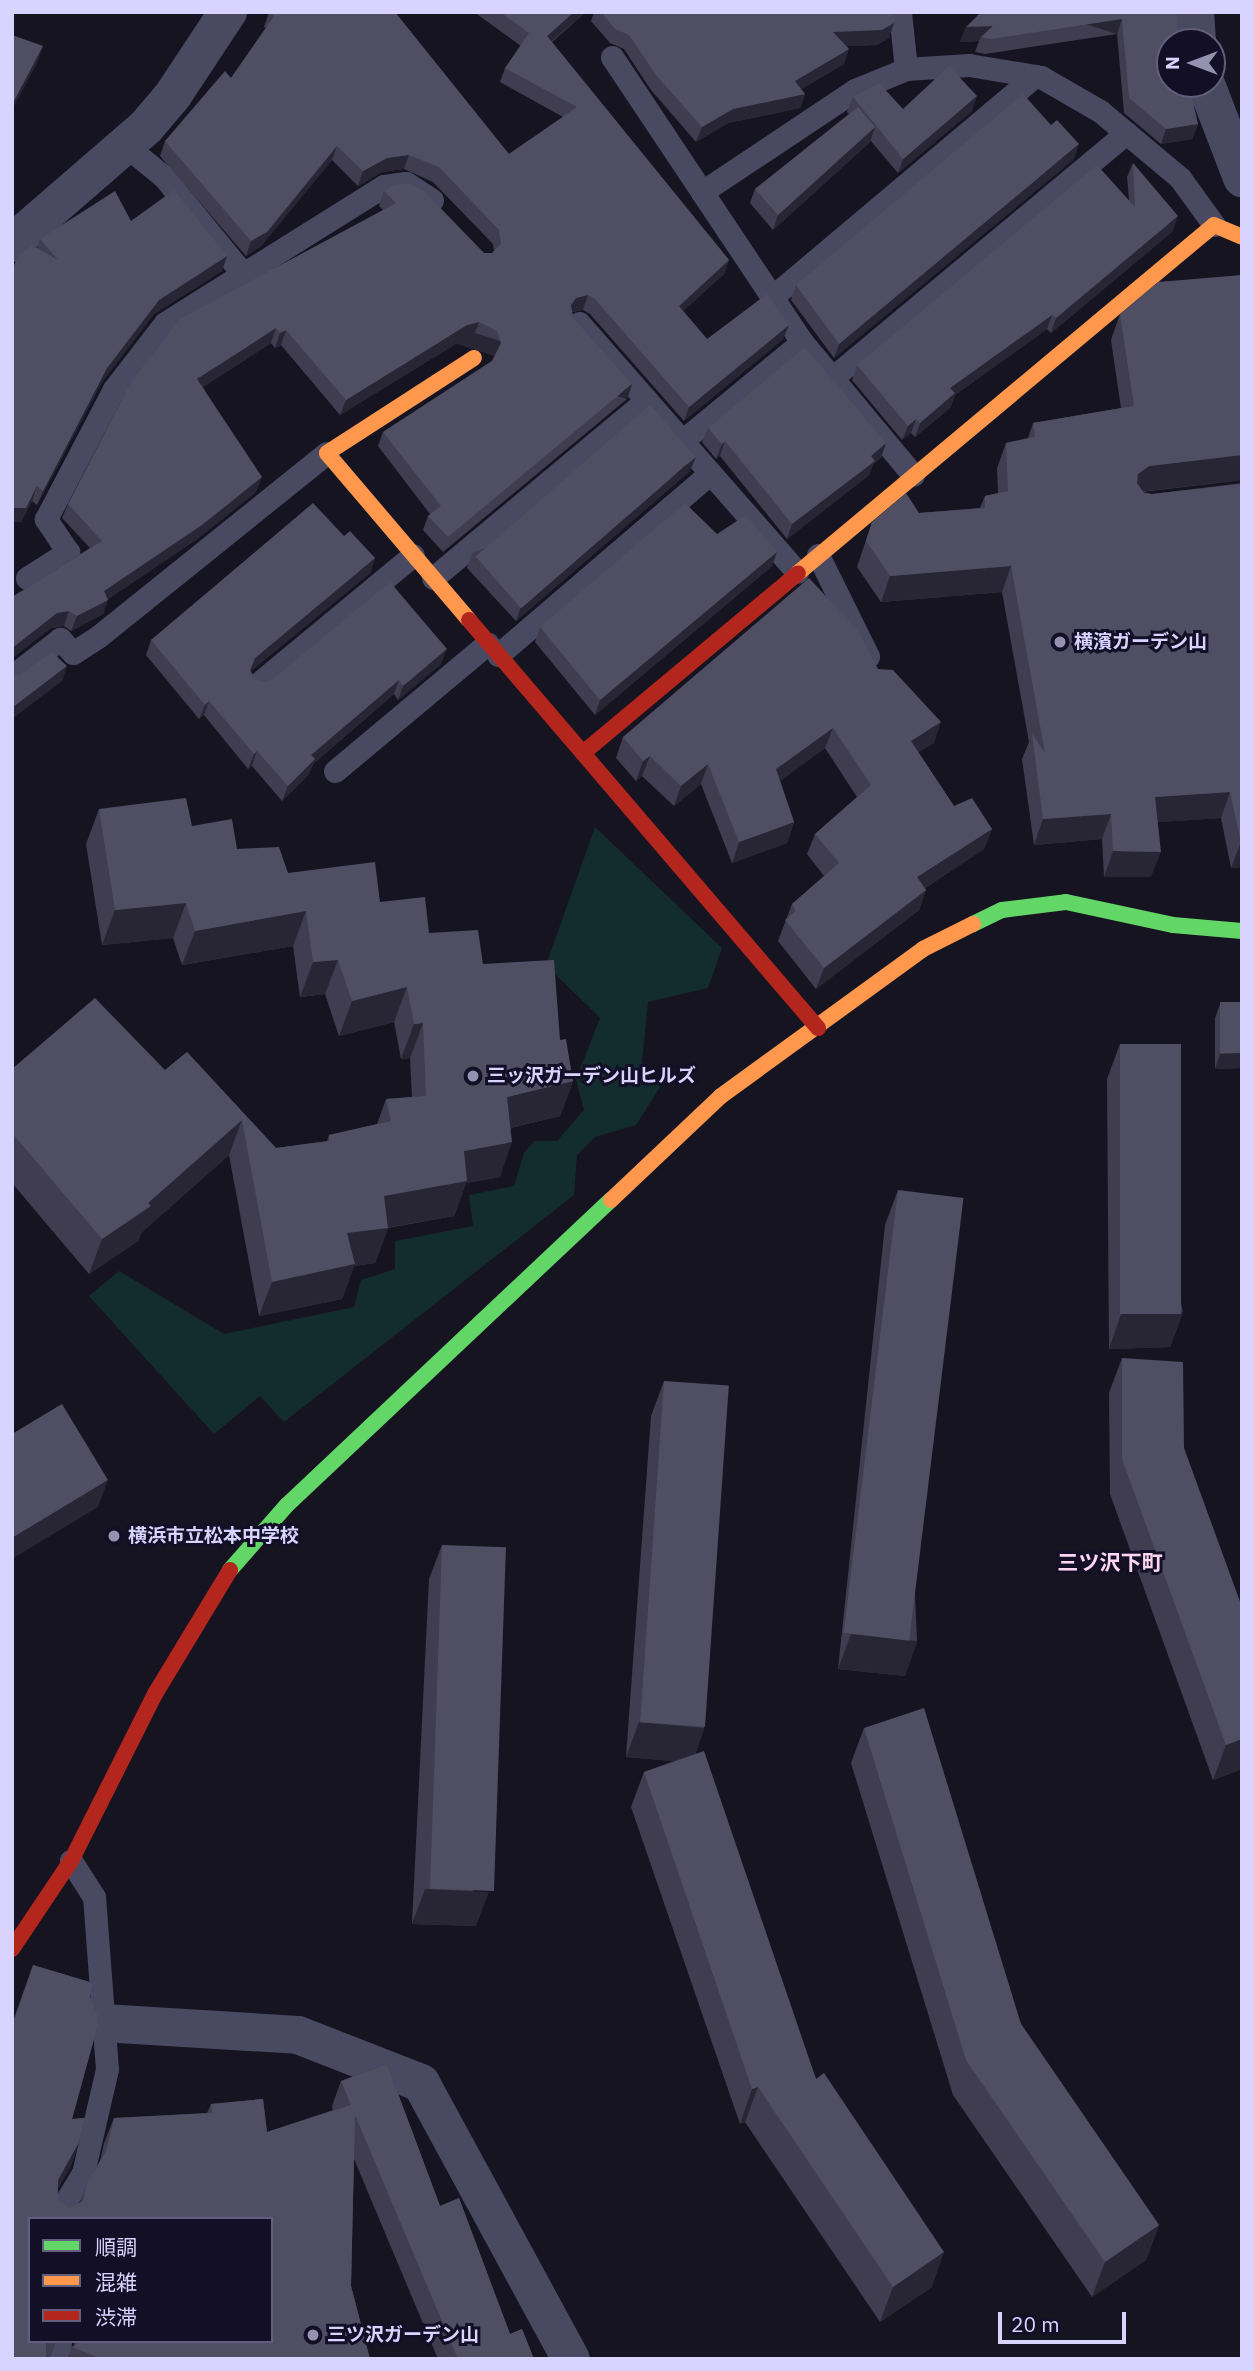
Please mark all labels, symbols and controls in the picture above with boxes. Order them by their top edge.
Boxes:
north arrow [1156,28,1226,98]
text: N [1160,56,1184,70]
place label: 横濱ガーデン山 [1074,631,1207,653]
marker: 横濱ガーデン山 [1052,634,1068,650]
place label: 三ッ沢ガーデン山ヒルズ [487,1065,696,1087]
marker: 三ッ沢ガーデン山ヒルズ [465,1068,481,1084]
place label: 横浜市立松本中学校 [128,1525,299,1547]
marker: 横浜市立松本中学校 [106,1528,122,1544]
district label: 三ツ沢下町 [1058,1549,1162,1575]
legend [28,2217,273,2343]
text: 順調 [95,2233,137,2261]
text: 混雑 [95,2268,137,2296]
scale bar [1002,2298,1130,2342]
text: 渋滞 [95,2303,137,2331]
text: 20 m [1011,2310,1060,2338]
place label: 三ツ沢ガーデン山 [327,2324,479,2346]
marker: 三ツ沢ガーデン山 [305,2327,321,2343]

